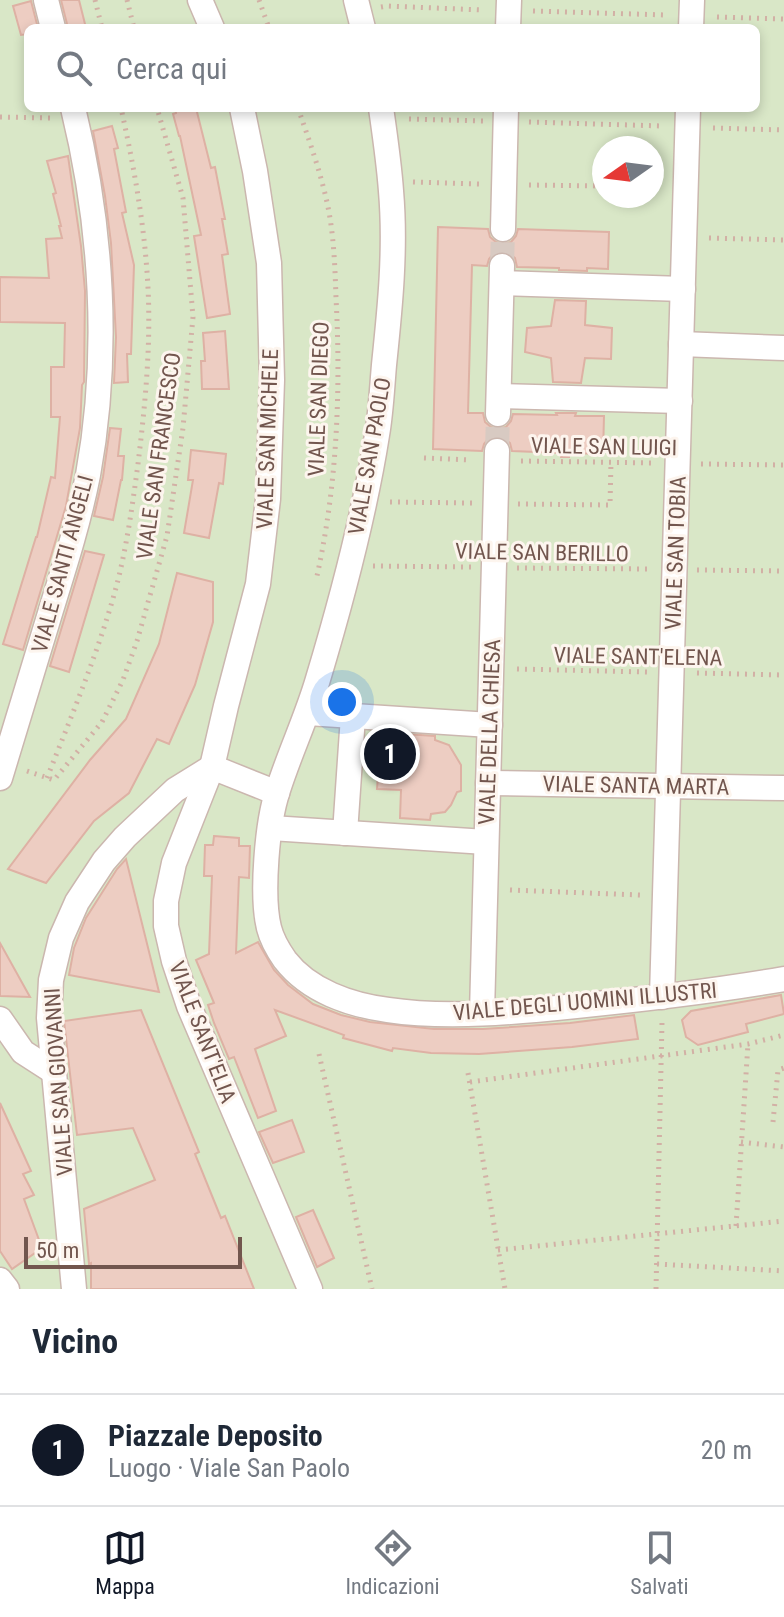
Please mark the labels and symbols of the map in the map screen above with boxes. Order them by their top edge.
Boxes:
north arrow [592,136,664,208]
street label: VIALE SAN DIEGO [303,321,334,477]
street label: VIALE SAN MICHELE [252,348,283,530]
street label: VIALE SAN FRANCESCO [132,351,185,561]
street label: VIALE SAN PAOLO [343,375,396,537]
street label: VIALE SAN LUIGI [531,433,677,460]
street label: VIALE SANTI ANGELI [27,473,98,656]
street label: VIALE SAN TOBIA [660,475,691,631]
street label: VIALE SAN BERILLO [455,538,629,567]
street label: VIALE DELLA CHIESA [474,638,505,825]
street label: VIALE SANT'ELENA [553,643,723,670]
your location [322,682,362,722]
pin: 1 [364,724,416,784]
street label: VIALE SANTA MARTA [543,771,730,800]
street label: VIALE SANT'ELIA [164,958,241,1107]
street label: VIALE DEGLI UOMINI ILLUSTRI [452,978,718,1025]
street label: VIALE SAN GIOVANNI [39,987,78,1177]
scale bar [24,1233,242,1269]

